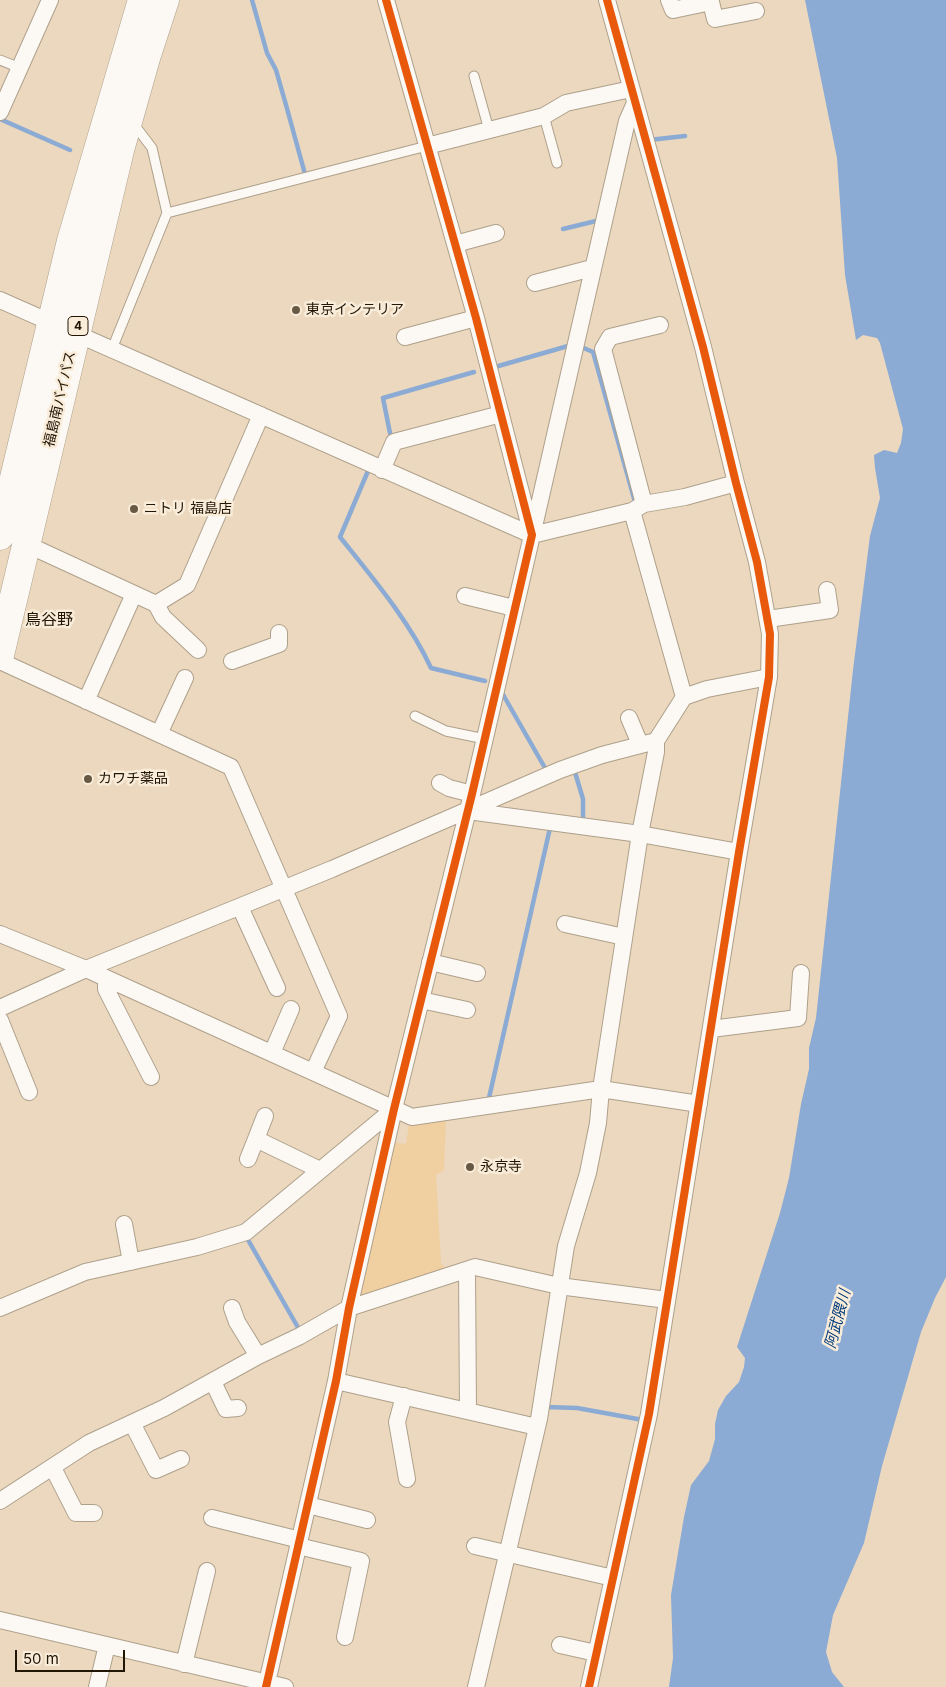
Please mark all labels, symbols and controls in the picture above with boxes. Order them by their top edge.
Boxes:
place label: 東京インテリア [306,302,404,318]
marker: 東京インテリア [290,304,302,316]
road number: 4 [68,316,88,336]
street label: 福島南バイパス [41,349,79,449]
place label: ニトリ 福島店 [144,501,232,517]
marker: ニトリ 福島店 [128,503,140,515]
district label: 鳥谷野 [25,610,73,630]
place label: カワチ薬品 [98,771,168,787]
marker: カワチ薬品 [82,773,94,785]
place label: 永京寺 [480,1159,522,1175]
marker: 永京寺 [464,1161,476,1173]
water label: 阿武隈川 [822,1288,854,1350]
scale bar [18,1640,128,1672]
text: 50 m [23,1649,59,1668]

